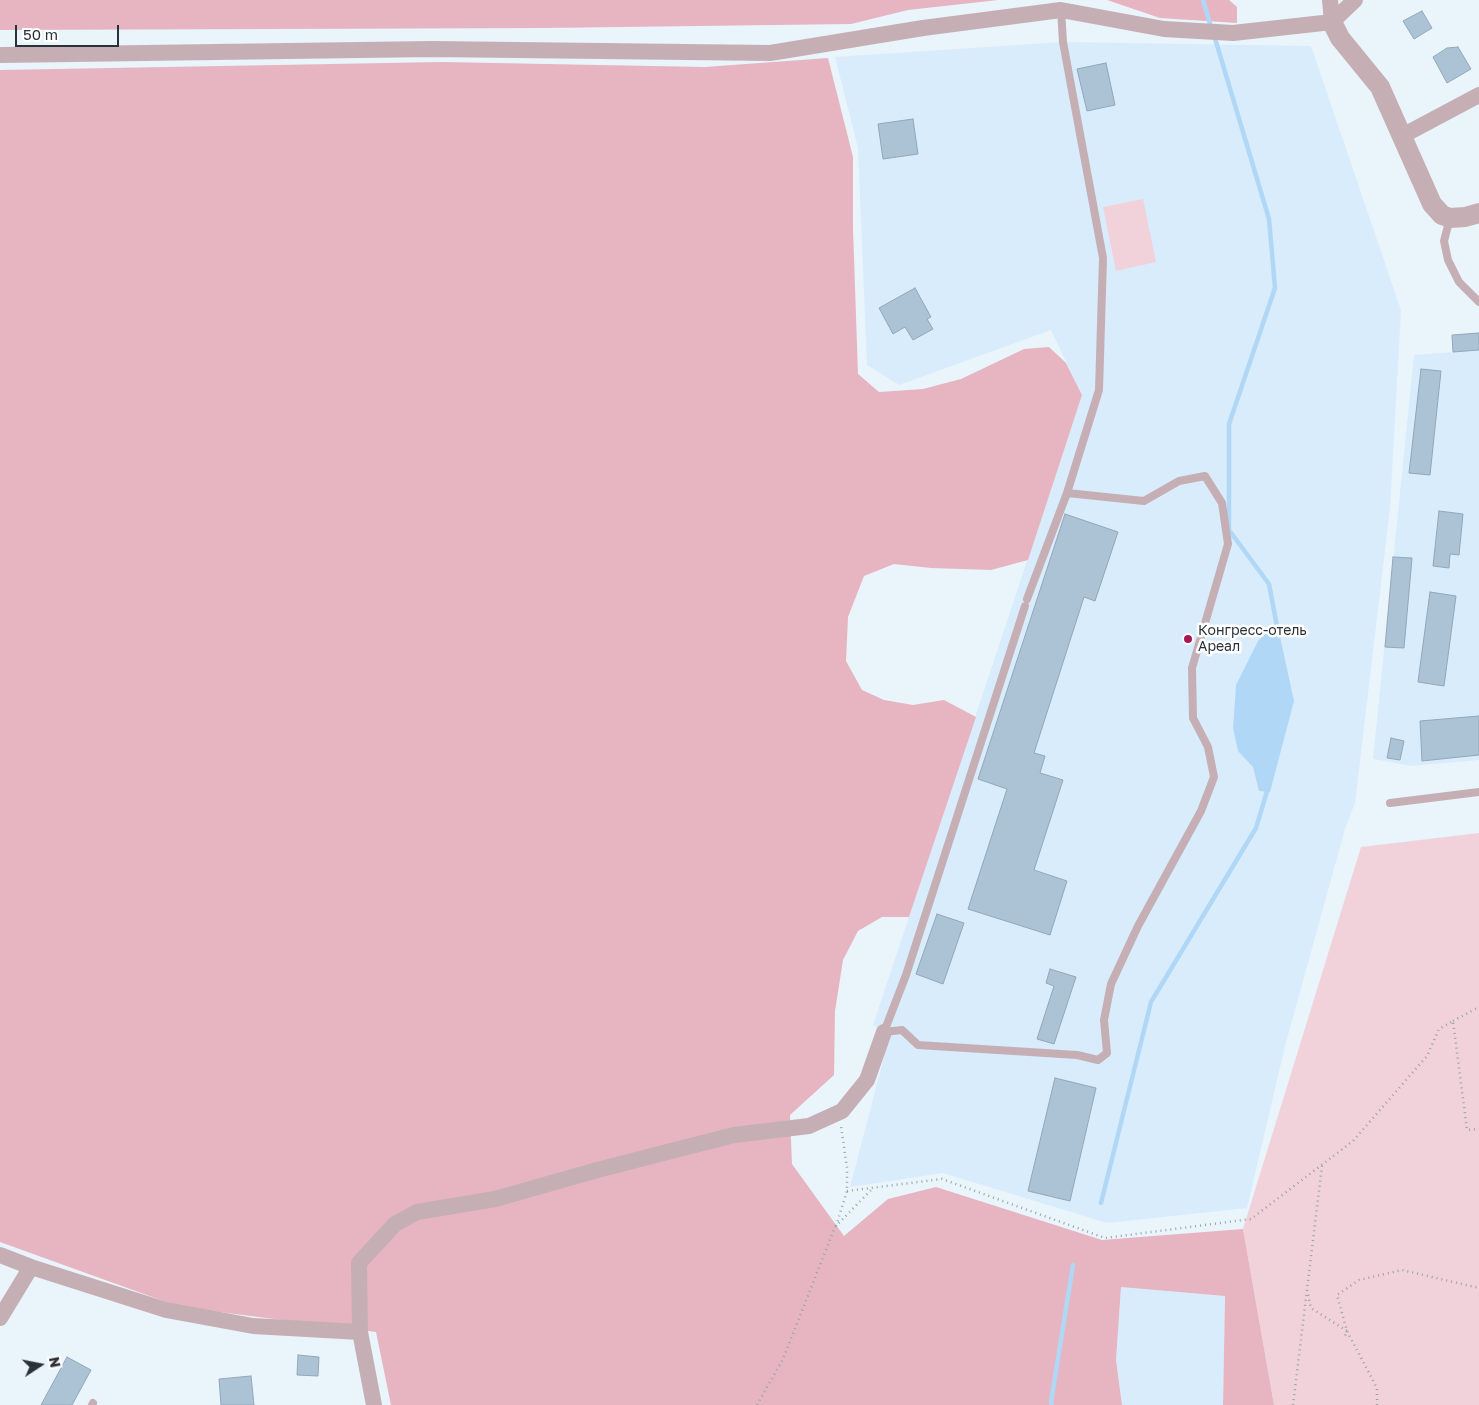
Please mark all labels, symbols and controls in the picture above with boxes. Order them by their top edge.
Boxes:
scale bar [18,15,121,47]
text: 50 m [23,25,58,43]
place label: Конгресс-отель Ареал [1198,623,1307,656]
marker: Конгресс-отель Ареал [1182,633,1194,645]
north arrow [15,1340,65,1390]
text: N [46,1355,65,1369]

